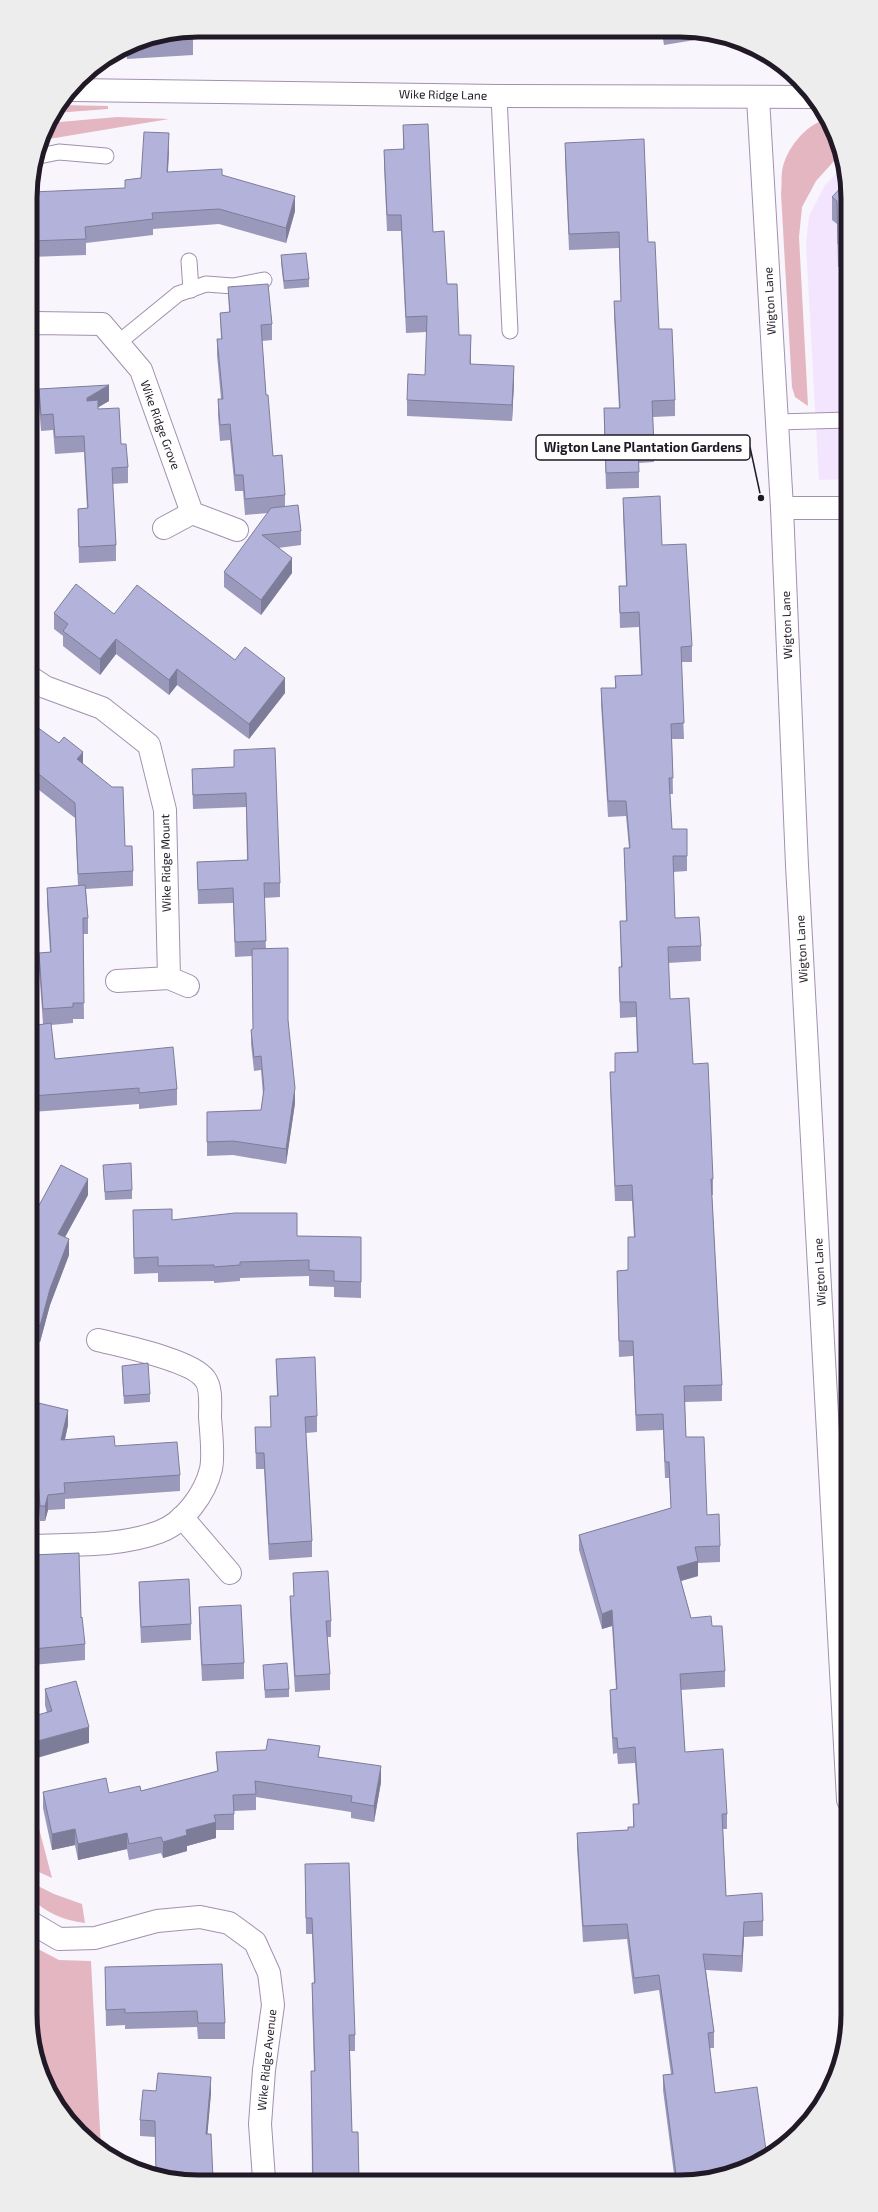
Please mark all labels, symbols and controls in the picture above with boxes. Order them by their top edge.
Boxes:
street label: Wike Ridge Lane [399,86,487,102]
street label: Wigton Lane [760,267,778,336]
street label: Wike Ridge Grove [138,378,184,471]
callout: Wigton Lane Plantation Gardens [536,435,750,460]
text: Wigton Lane Plantation Gardens [544,439,742,455]
street label: Wigton Lane [778,591,794,659]
street label: Wike Ridge Mount [157,813,173,912]
street label: Wigton Lane [792,915,810,984]
street label: Wigton Lane [810,1238,828,1307]
street label: Wike Ridge Avenue [254,2008,278,2112]

